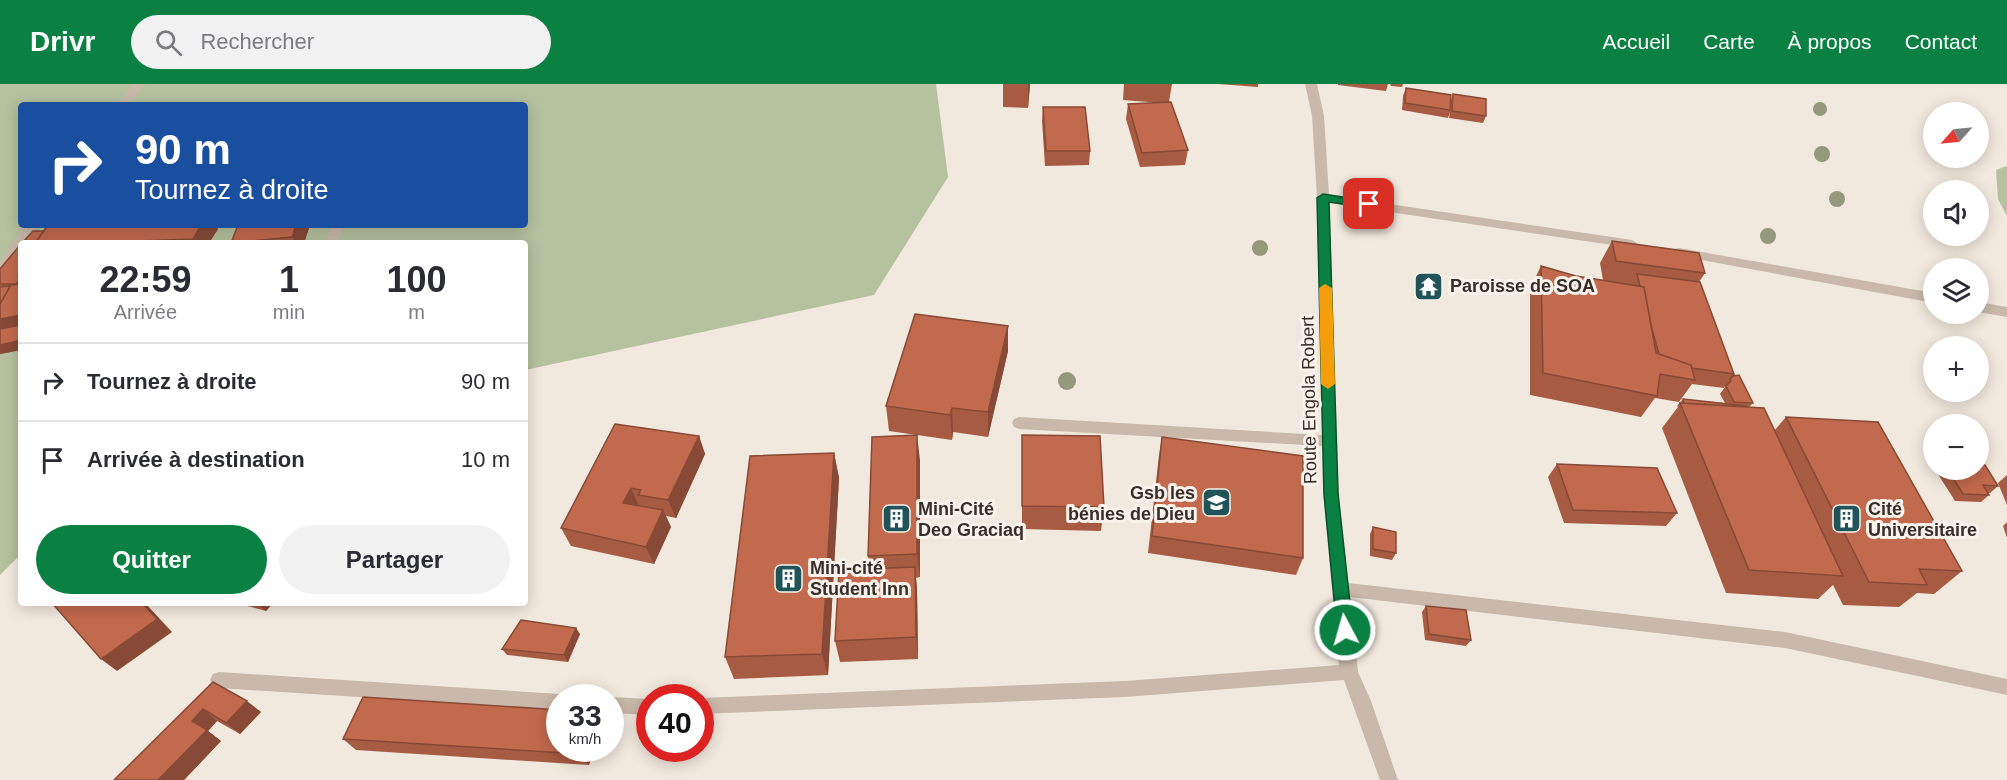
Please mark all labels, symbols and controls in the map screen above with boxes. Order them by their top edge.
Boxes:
search box [131,15,551,69]
text: Drivr [30,26,95,57]
icon: search [152,26,185,59]
text: Rechercher [200,29,314,54]
text: Accueil [1603,30,1670,53]
text: Carte [1703,30,1755,53]
text: À propos [1788,30,1872,53]
text: Contact [1905,30,1977,53]
north arrow [1923,102,1989,168]
map controls [1923,102,1989,480]
icon: right [36,126,114,204]
text: 90 m [135,126,231,173]
text: Tournez à droite [135,175,329,205]
pin [1343,178,1394,229]
button: sound [1923,180,1989,246]
icon: arrive [1352,187,1385,220]
button: layers [1923,258,1989,324]
text: 22:59 [99,259,191,300]
text: 1 [279,259,299,300]
text: 100 [386,259,447,300]
temple icon: Paroisse de SOA [1413,270,1445,302]
place label: Paroisse de SOA [1450,276,1595,296]
text: Arrivée [114,301,177,323]
text: min [273,301,305,323]
text: m [408,301,425,323]
street label: Route Engola Robert [1298,316,1320,484]
button: + [1923,336,1989,402]
icon: right [36,366,69,399]
text: Tournez à droite [87,369,257,394]
text: 90 m [461,369,510,394]
button: − [1923,414,1989,480]
icon: arrive [36,444,69,477]
text: Arrivée à destination [87,447,305,472]
text: 10 m [461,447,510,472]
place label: Gsb les bénies de Dieu [1068,483,1195,524]
school or university icon: Gsb les bénies de Dieu [1200,487,1232,519]
place label: Mini-Cité Deo Graciaq [918,499,1024,540]
place label: Cité Universitaire [1868,499,1977,540]
building icon: Mini-Cité Deo Graciaq [881,503,913,535]
building icon: Cité Universitaire [1831,503,1863,535]
button: Quitter [36,525,267,594]
button: Partager [279,525,510,594]
place label: Mini-cité Student Inn [810,558,909,599]
building icon: Mini-cité Student Inn [773,562,805,594]
position arrow [1313,598,1377,662]
speed limit sign: 40 [636,684,714,762]
text: 33 [568,699,602,732]
text: km/h [569,730,601,747]

